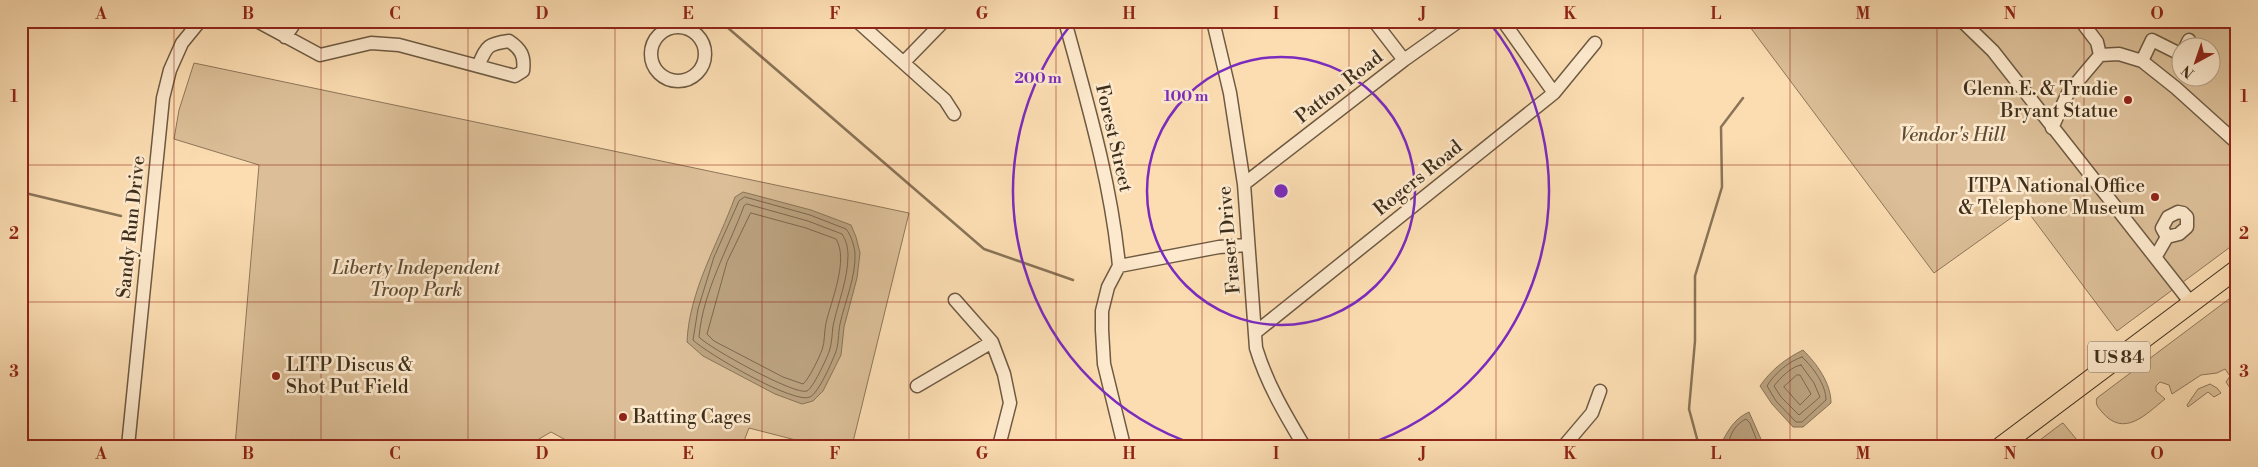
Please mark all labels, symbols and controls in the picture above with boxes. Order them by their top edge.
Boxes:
text: A [94,4,107,24]
text: B [242,4,254,24]
text: C [389,4,401,24]
text: D [536,4,549,24]
text: E [682,4,694,24]
text: F [829,4,841,24]
text: G [976,4,989,24]
text: H [1122,4,1136,24]
text: I [1273,4,1279,24]
text: J [1418,4,1426,24]
text: K [1564,4,1578,24]
text: L [1711,4,1722,24]
text: M [1856,4,1871,24]
text: N [2004,4,2017,24]
text: O [2150,4,2164,24]
north arrow [2170,38,2220,88]
street label: Patton Road [1290,45,1388,129]
text: N [2178,61,2198,82]
text: 200 m [1014,69,1062,88]
place label: Glenn E. & Trudie Bryant Statue [1963,77,2118,123]
street label: Forest Street [1090,82,1138,195]
text: 1 [10,87,18,107]
text: 100 m [1164,87,1209,106]
text: 1 [2240,87,2248,107]
marker: Glenn E. & Trudie Bryant Statue [2122,94,2134,106]
park label: Vendor's Hill [1900,123,2006,147]
street label: Rogers Road [1369,135,1467,221]
street label: Sandy Run Drive [112,154,150,300]
place label: ITPA National Office & Telephone Museum [1959,174,2145,220]
centre of rings [1272,182,1290,200]
street label: Fraser Drive [1212,185,1246,295]
marker: ITPA National Office & Telephone Museum [2149,191,2161,203]
text: 2 [9,224,19,244]
text: 2 [2239,224,2249,244]
park label: Liberty Independent Troop Park [331,256,501,302]
road number: US 84 [2088,342,2150,372]
place label: LITP Discus & Shot Put Field [286,353,414,399]
text: 3 [9,362,19,382]
text: 3 [2239,362,2249,382]
marker: LITP Discus & Shot Put Field [270,370,282,382]
place label: Batting Cages [632,405,751,429]
marker: Batting Cages [617,411,629,423]
text: A [94,444,107,464]
text: B [242,444,254,464]
text: C [389,444,401,464]
text: D [536,444,549,464]
text: E [682,444,694,464]
text: F [829,444,841,464]
text: G [976,444,989,464]
text: H [1122,444,1136,464]
text: I [1273,444,1279,464]
text: J [1418,444,1426,464]
text: K [1564,444,1578,464]
text: L [1711,444,1722,464]
text: M [1856,444,1871,464]
text: N [2004,444,2017,464]
text: O [2150,444,2164,464]

